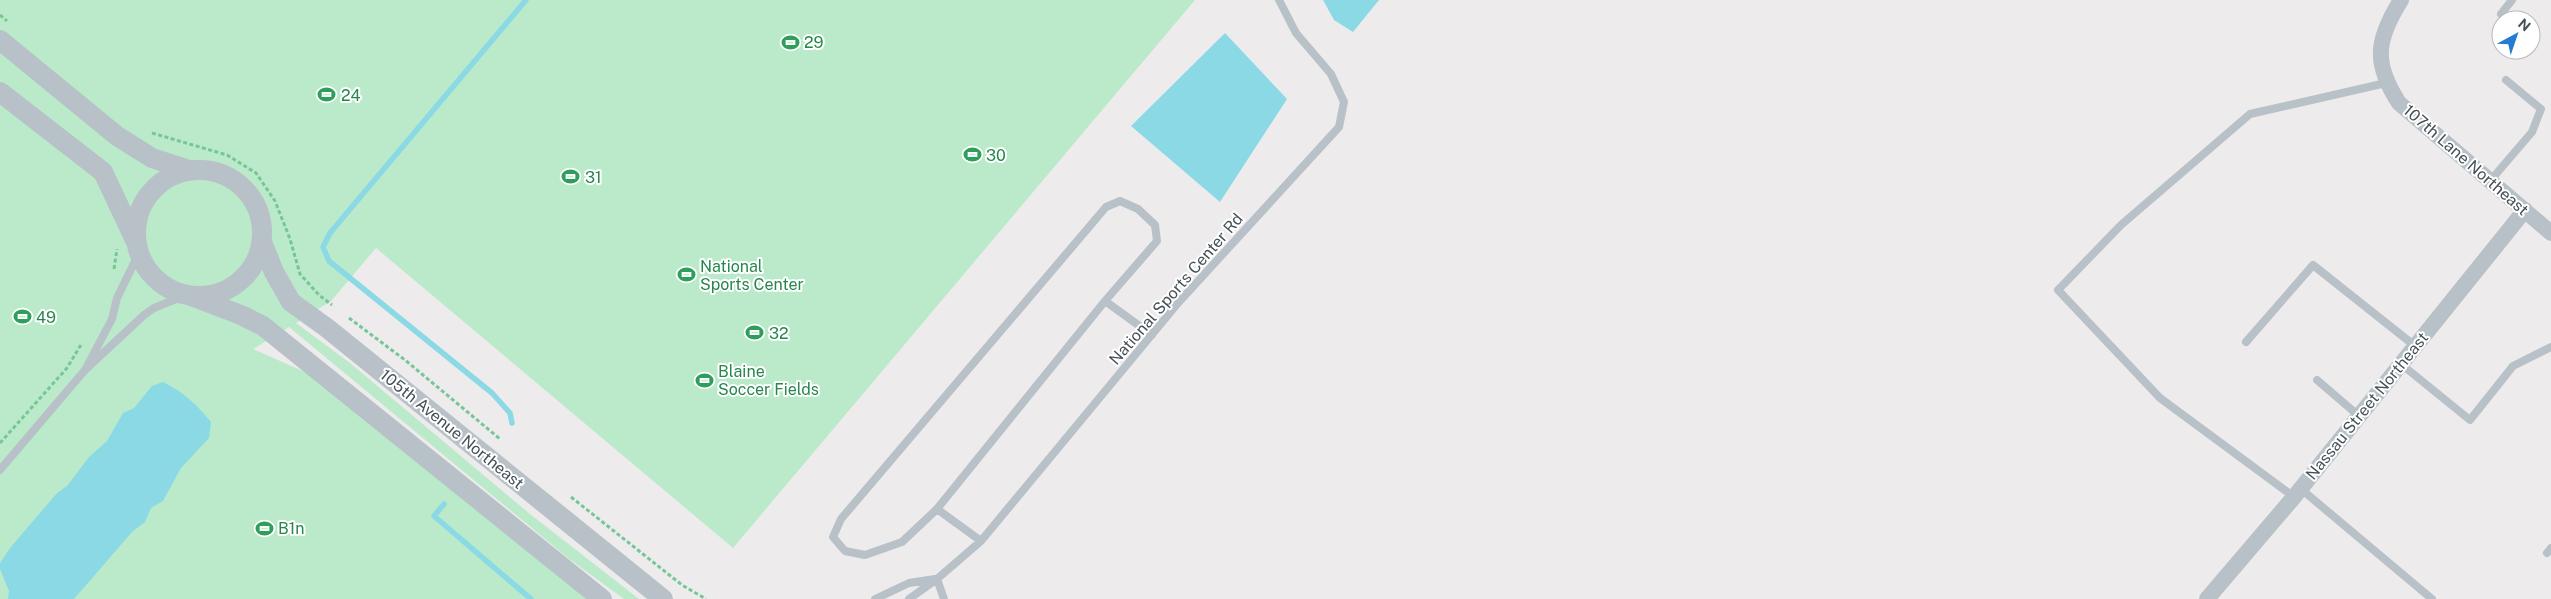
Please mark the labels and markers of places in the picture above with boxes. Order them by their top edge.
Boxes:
sports icon: 29 [780,32,800,52]
place label: 29 [804,33,824,52]
sports icon: 24 [317,85,337,105]
place label: 24 [341,86,361,105]
sports icon: 30 [962,145,982,165]
place label: 30 [986,146,1006,165]
sports icon: 31 [561,167,581,187]
place label: 31 [585,168,602,187]
place label: National Sports Center [700,257,804,294]
sports icon: National Sports Center [676,265,696,285]
sports icon: 49 [12,307,32,327]
place label: 49 [36,308,56,327]
sports icon: 32 [745,323,765,343]
place label: 32 [769,324,789,343]
place label: Blaine Soccer Fields [718,362,819,399]
sports icon: Blaine Soccer Fields [694,370,714,390]
sports icon: B1n [254,518,274,538]
place label: B1n [278,519,304,538]

